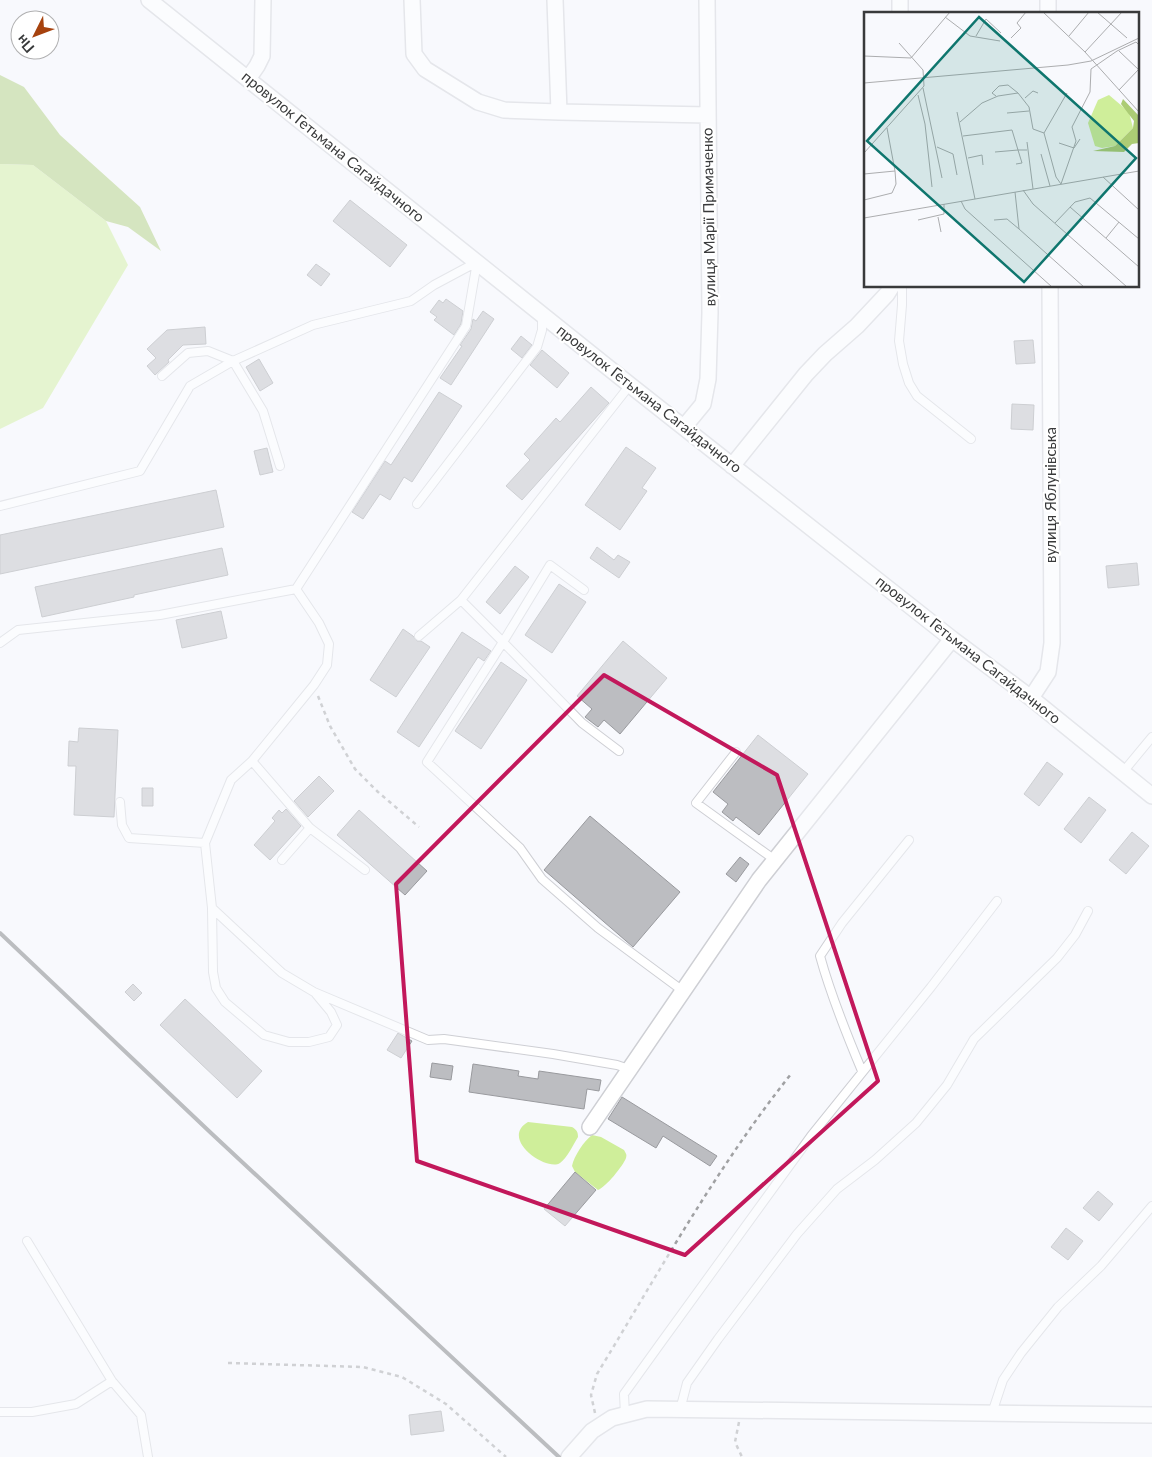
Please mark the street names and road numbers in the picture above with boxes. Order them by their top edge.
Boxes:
street label: провулок Гетьмана Сагайдачного [239,67,429,226]
street label: вулиця Марії Примаченко [697,127,719,307]
street label: провулок Гетьмана Сагайдачного [554,320,746,476]
street label: вулиця Яблунівська [1041,427,1059,563]
street label: провулок Гетьмана Сагайдачного [873,571,1065,727]

